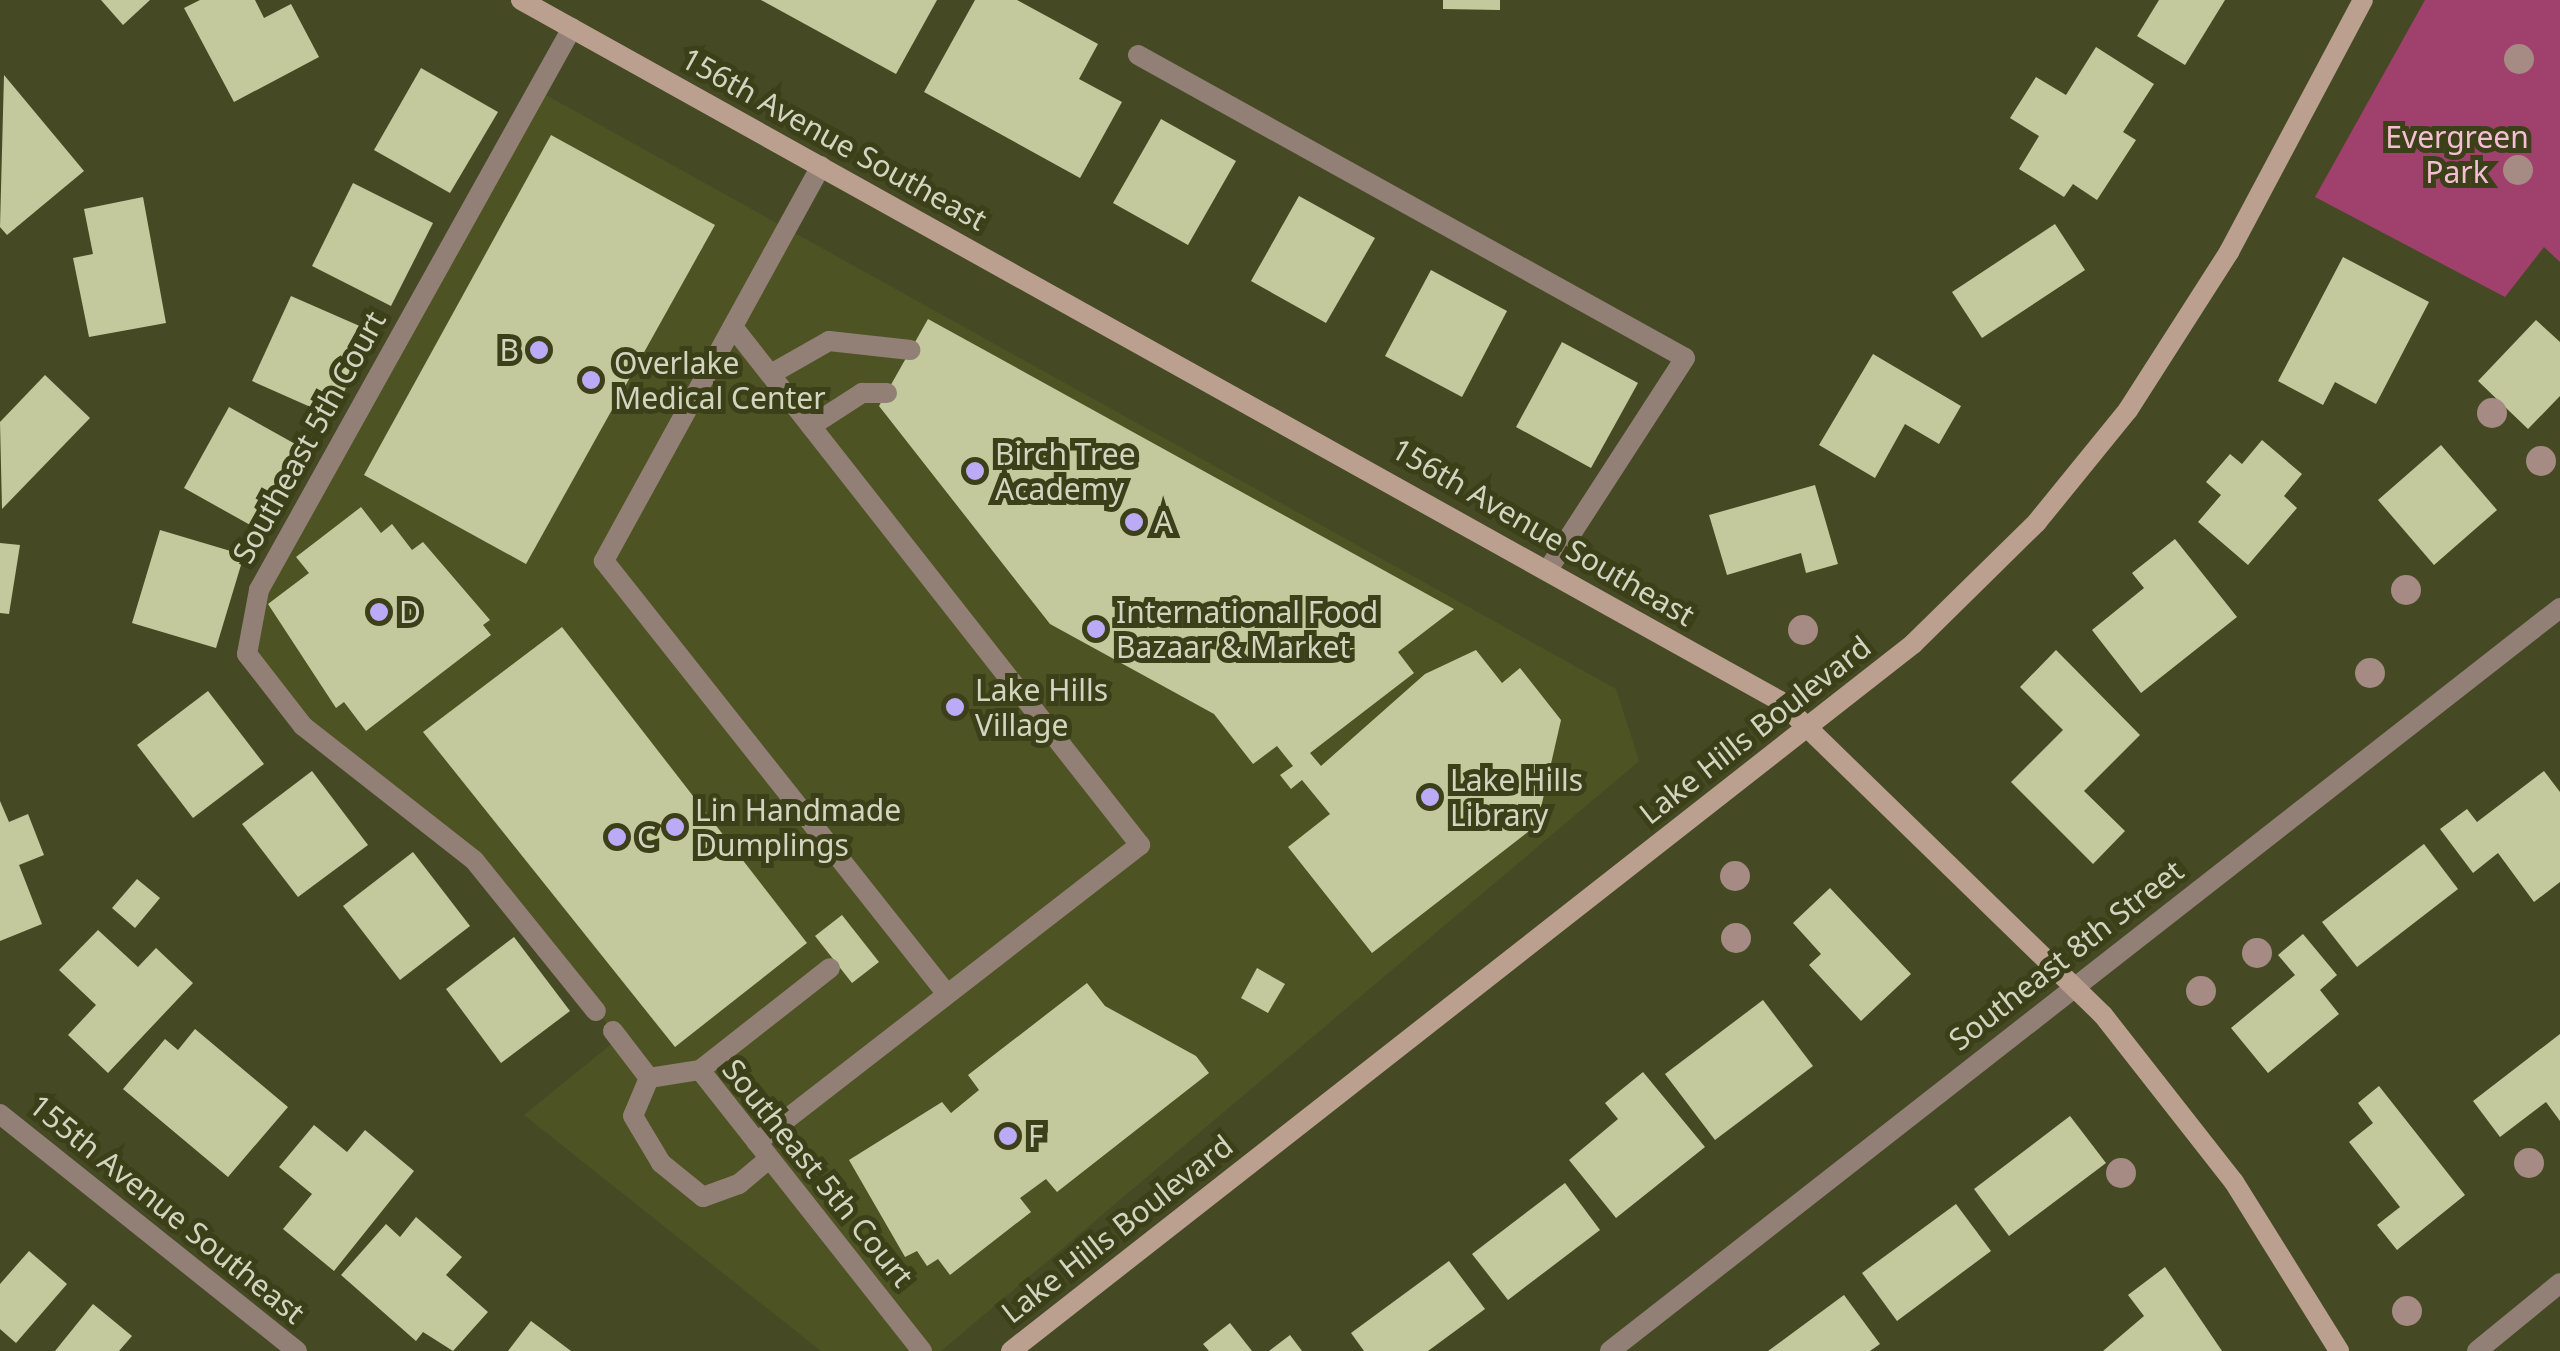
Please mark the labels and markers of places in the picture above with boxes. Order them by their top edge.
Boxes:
place label: B [500,332,519,368]
marker: B [528,339,550,361]
place label: Overlake Medical Center [614,345,826,416]
marker: Overlake Medical Center [578,367,604,393]
place label: Birch Tree Academy [995,436,1136,506]
marker: Birch Tree Academy [964,460,986,482]
place label: A [1154,504,1173,540]
marker: A [1123,511,1145,533]
place label: D [399,594,421,630]
place label: International Food Bazaar & Market [1116,594,1378,664]
marker: D [368,601,390,623]
marker: International Food Bazaar & Market [1085,618,1107,640]
place label: Lake Hills Village [975,672,1108,742]
marker: Lake Hills Village [944,696,966,718]
place label: Lake Hills Library [1450,762,1583,832]
marker: Lake Hills Library [1419,786,1441,808]
place label: Lin Handmade Dumplings [695,792,901,862]
marker: Lin Handmade Dumplings [664,816,686,838]
place label: C [637,819,656,855]
marker: C [606,826,628,848]
place label: F [1028,1118,1044,1154]
marker: F [997,1125,1019,1147]

